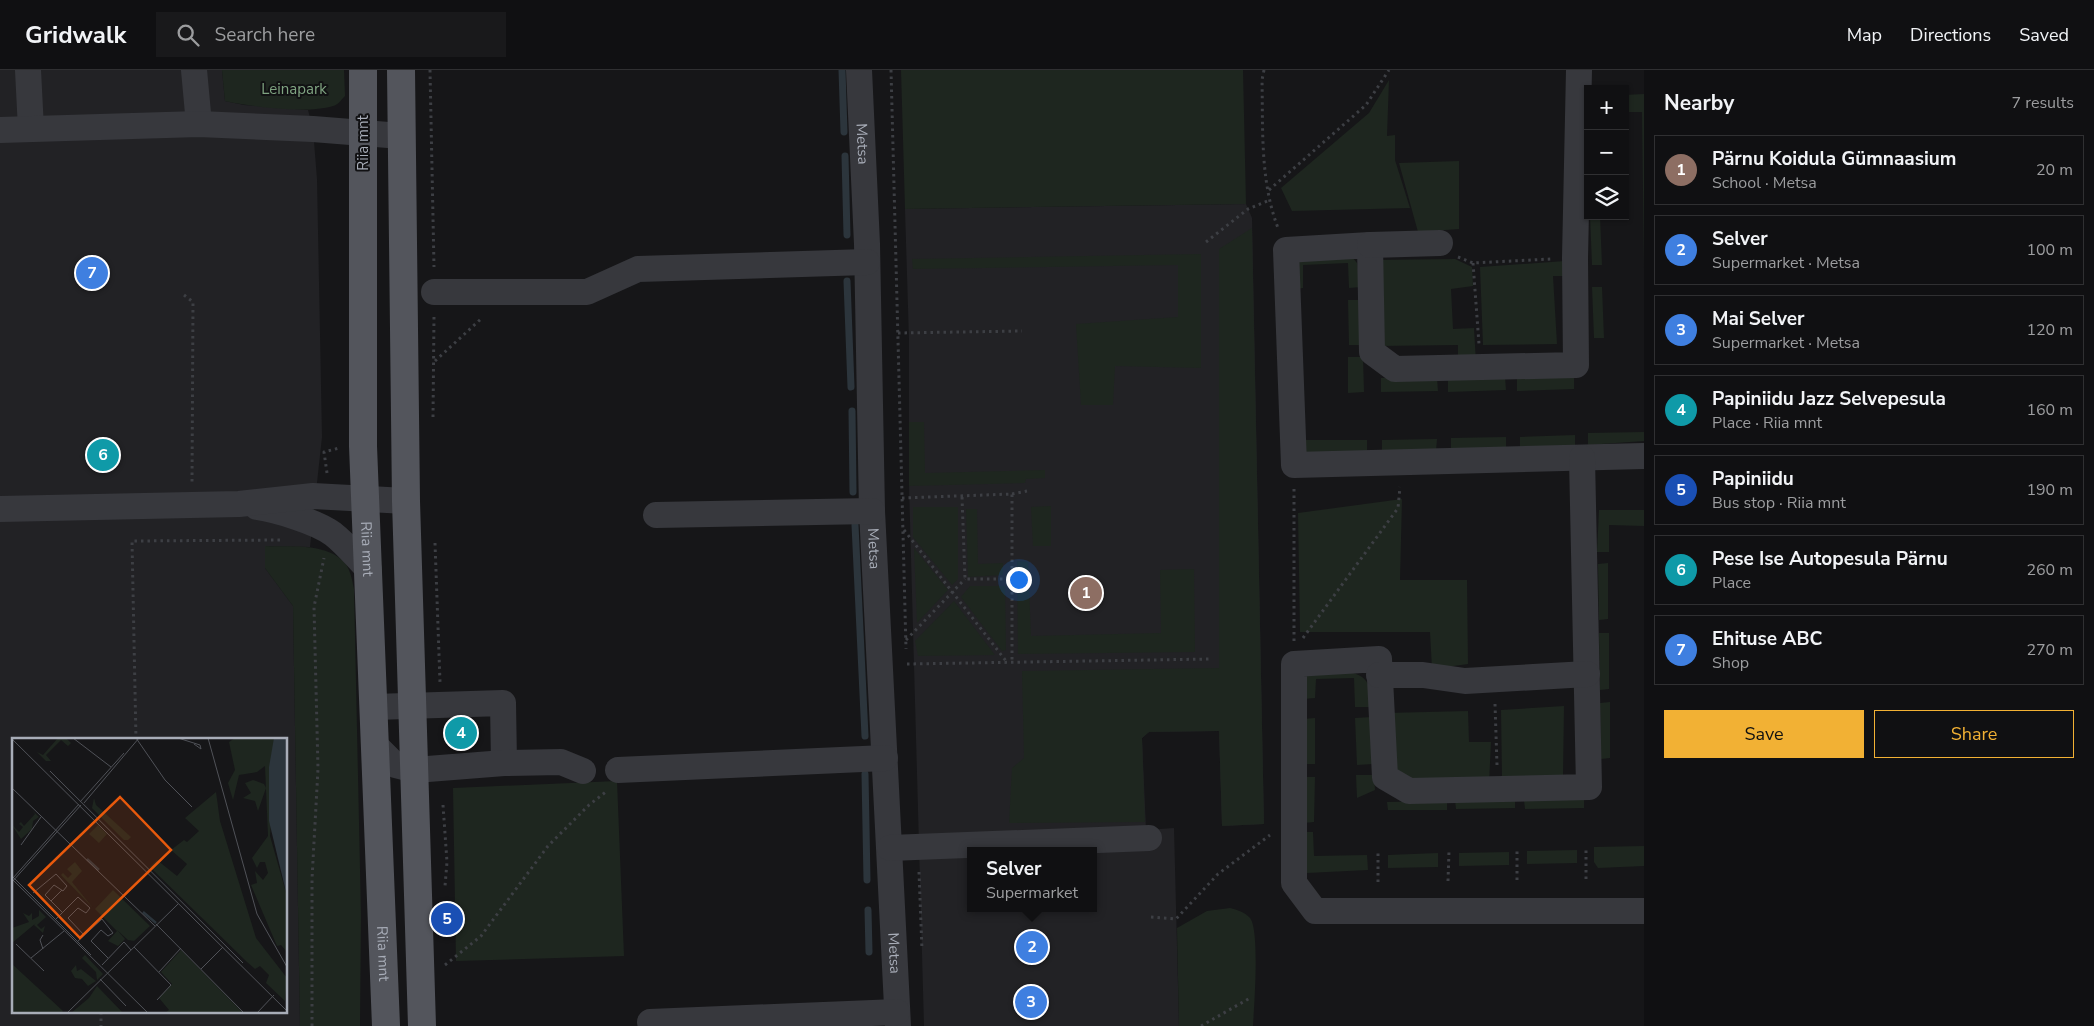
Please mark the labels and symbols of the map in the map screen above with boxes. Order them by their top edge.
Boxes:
park label: Leinapark [261,79,327,99]
street label: Riia mnt [353,115,373,171]
street label: Metsa [851,123,873,165]
pin: 7 [76,254,108,292]
pin: 6 [87,436,119,474]
street label: Riia mnt [356,521,378,578]
street label: Metsa [863,528,885,570]
your location [1006,567,1032,593]
pin: 1 [1070,574,1102,612]
pin: 4 [445,714,477,752]
inset map [12,738,288,1014]
pin: 5 [431,900,463,938]
street label: Riia mnt [372,925,394,982]
pin: 2 [1016,928,1048,966]
street label: Metsa [883,932,905,974]
pin: 3 [1015,983,1047,1021]

